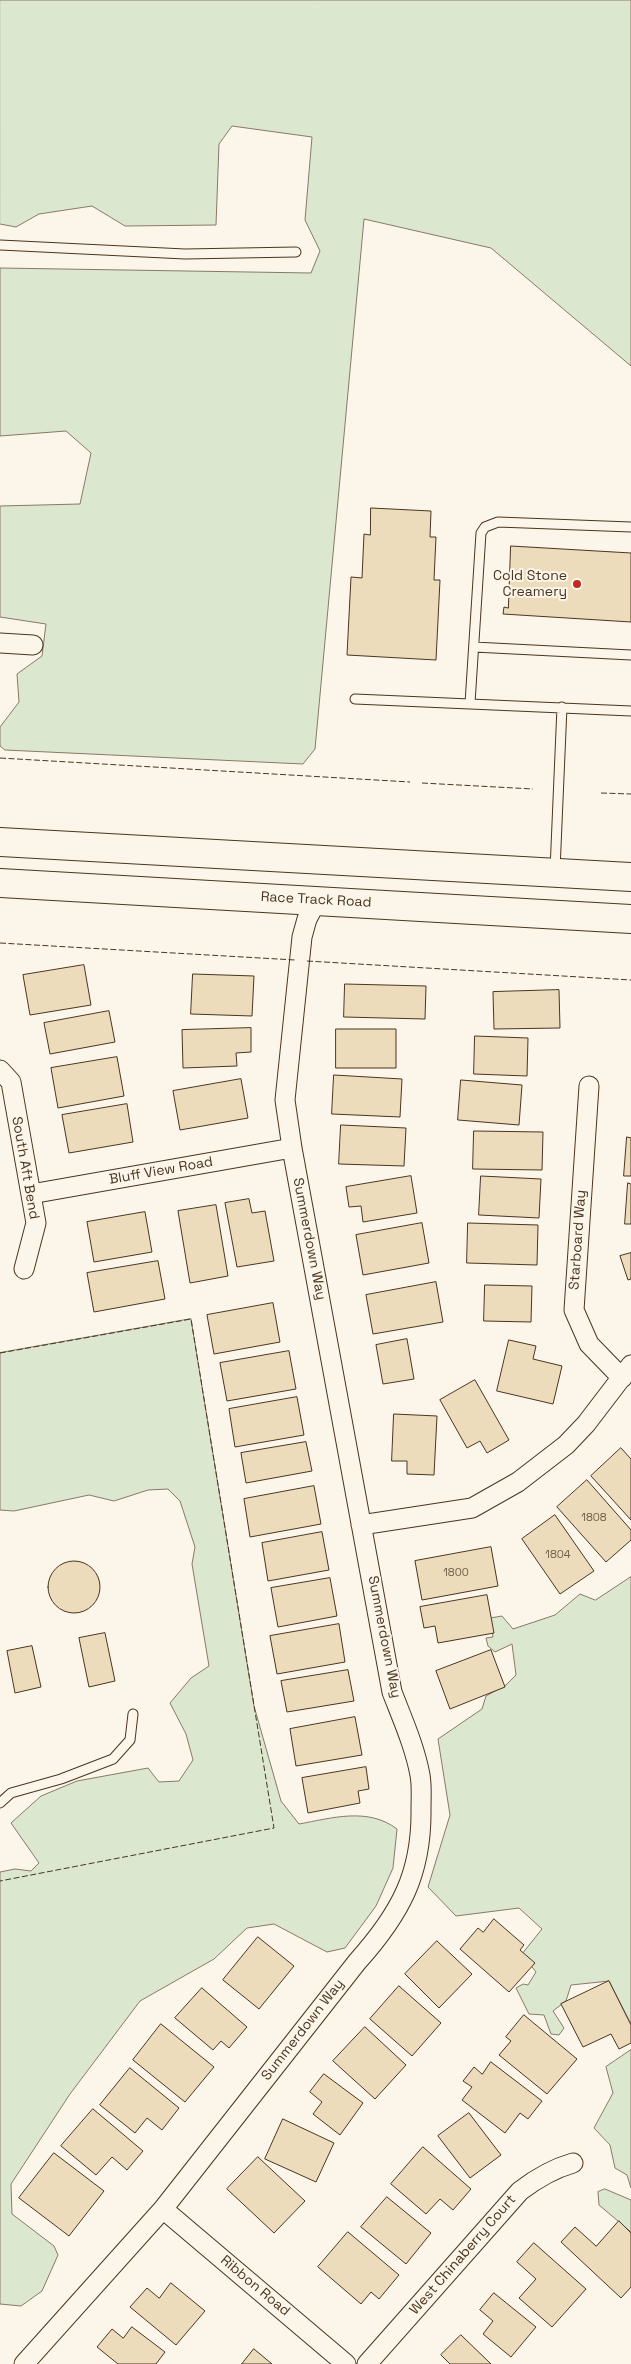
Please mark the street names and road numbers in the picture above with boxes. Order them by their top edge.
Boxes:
street label: Race Track Road [260,889,372,911]
street label: South Aft Bend [8,1115,42,1221]
street label: Bluff View Road [108,1154,214,1188]
street label: Summerdown Way [289,1177,329,1301]
street label: Starboard Way [566,1189,590,1291]
street label: Summerdown Way [364,1575,404,1699]
street label: Summerdown Way [258,1976,348,2084]
street label: West Chinaberry Court [406,2192,520,2318]
street label: Ribbon Road [217,2252,293,2320]

